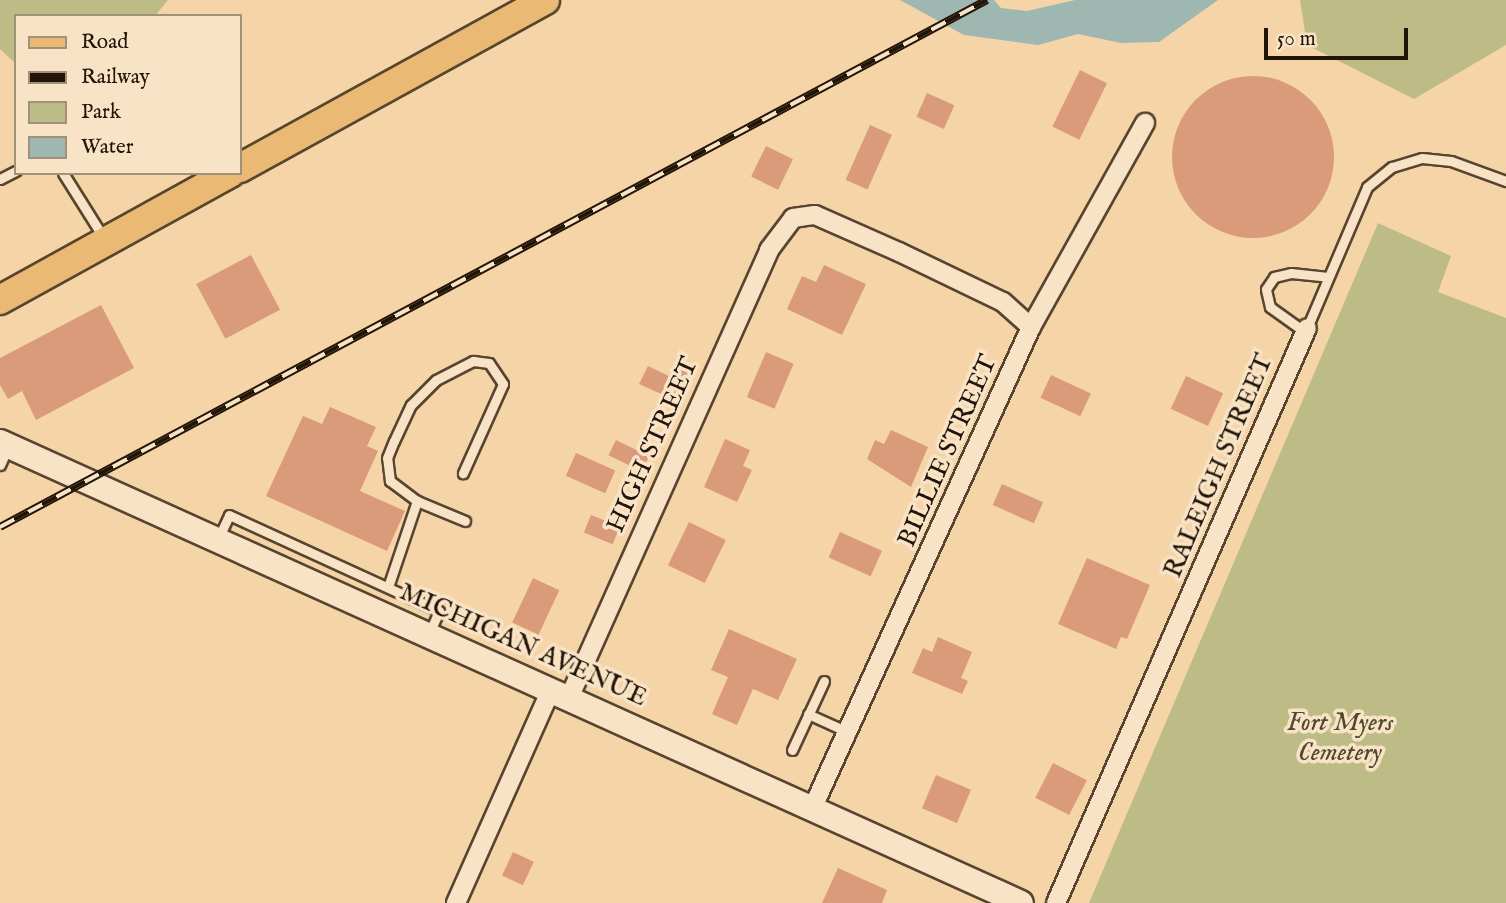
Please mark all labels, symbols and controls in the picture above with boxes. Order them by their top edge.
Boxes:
legend [14,14,242,175]
scale bar [1268,14,1412,58]
text: 50 m [1277,26,1316,53]
text: Road [81,29,128,56]
text: Railway [81,64,150,91]
text: Park [81,99,121,126]
text: Water [81,134,133,161]
street label: RALEIGH STREET [1158,349,1280,583]
street label: BILLIE STREET [892,350,1004,552]
street label: HIGH STREET [600,353,706,537]
street label: MICHIGAN AVENUE [395,576,651,714]
park label: Fort Myers Cemetery [1287,707,1393,768]

